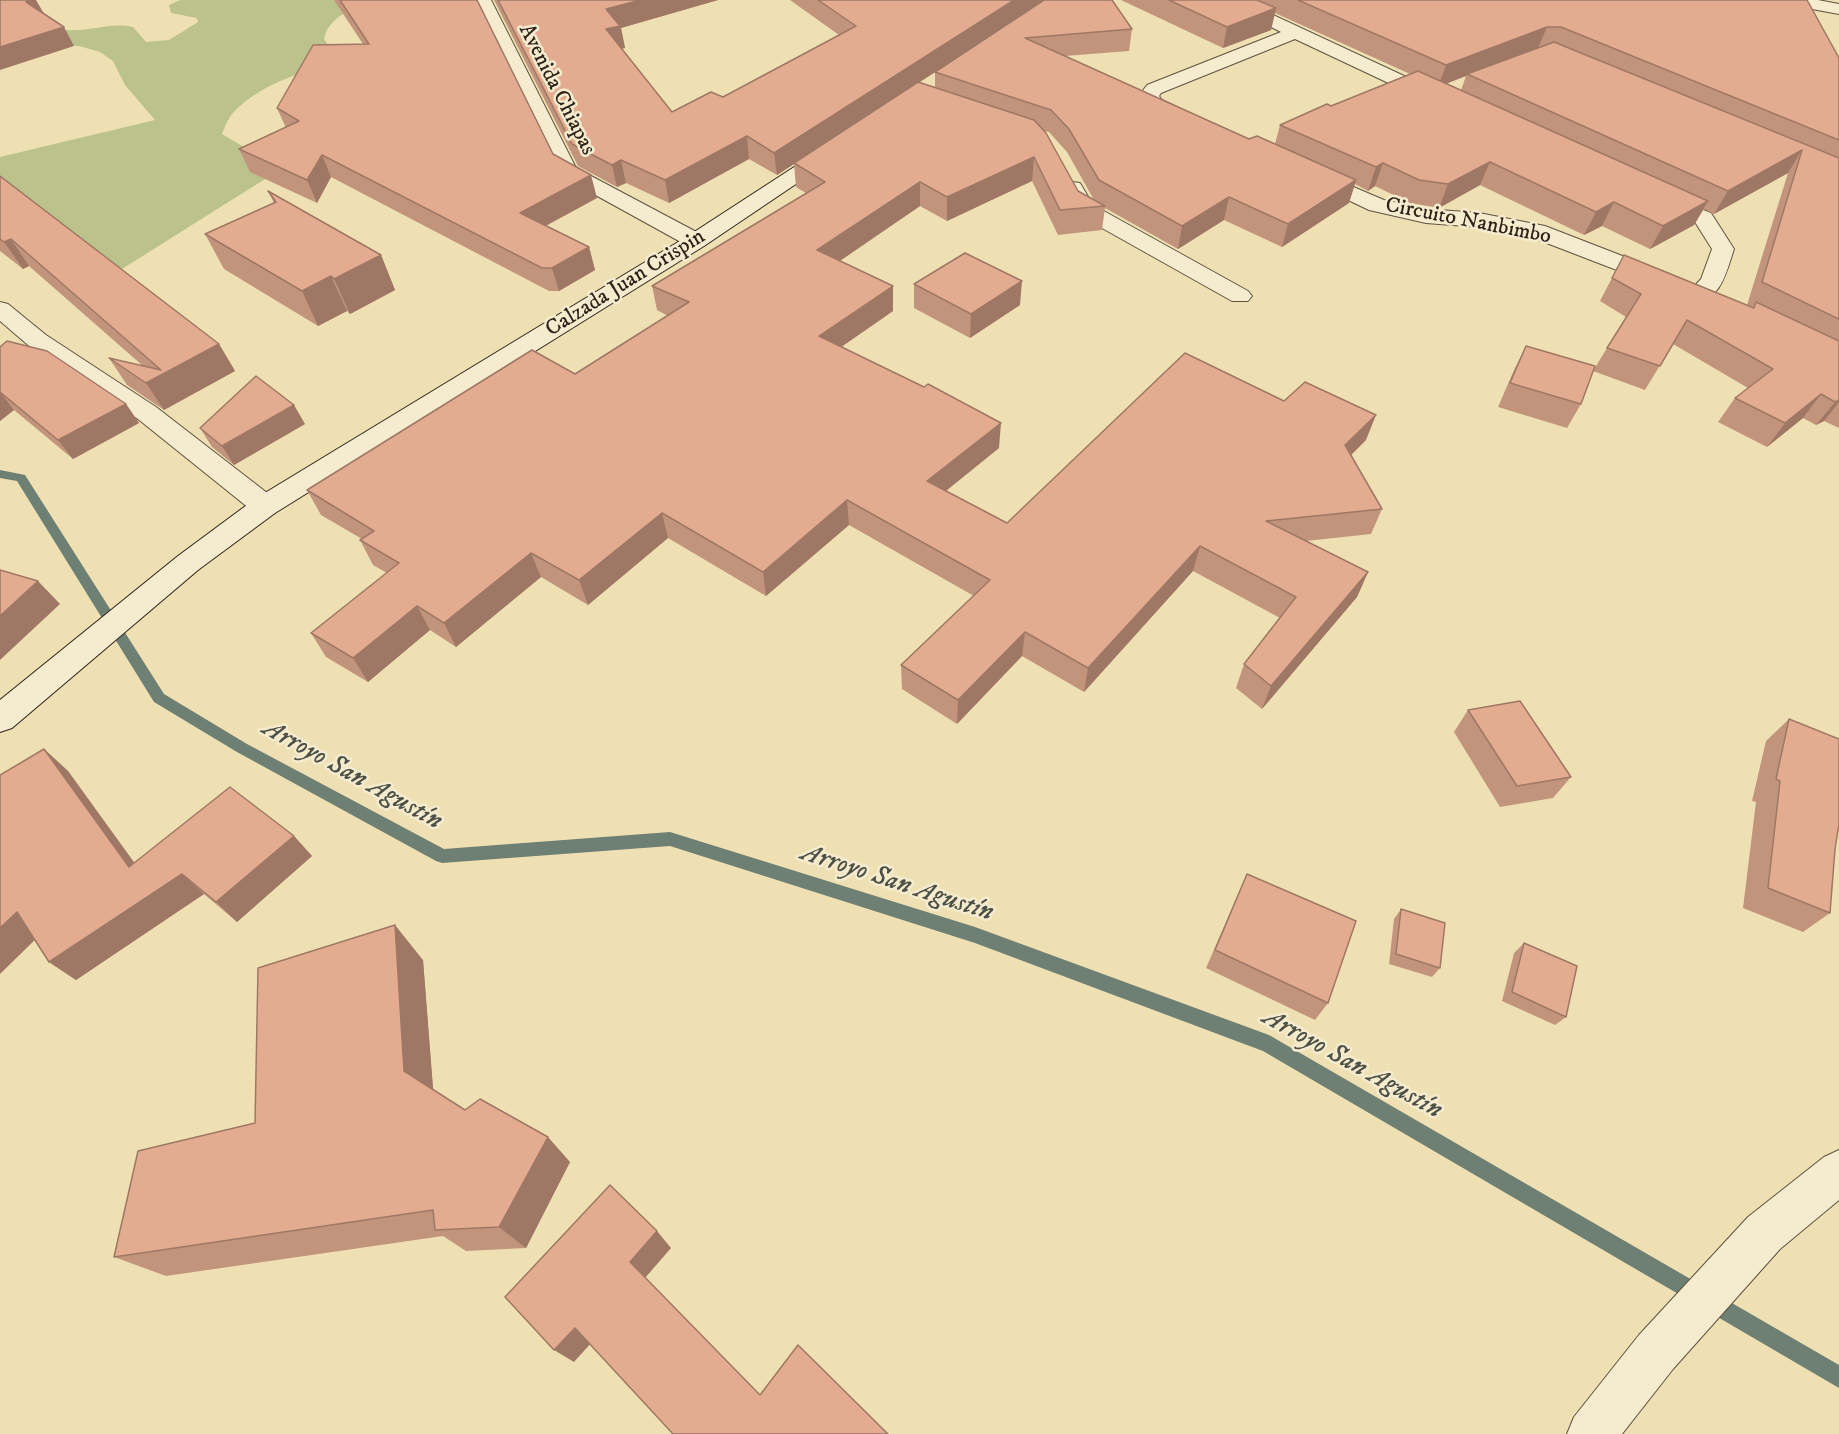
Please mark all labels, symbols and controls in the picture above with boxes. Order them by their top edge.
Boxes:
street label: Avenida Chiapas [512,20,600,160]
street label: Circuito Nanbimbo [1383,193,1553,251]
street label: Calzada Juan Crispin [541,224,711,344]
water label: Arroyo San Agustín [257,713,447,839]
water label: Arroyo San Agustín [797,838,997,930]
water label: Arroyo San Agustín [1257,1002,1447,1128]

